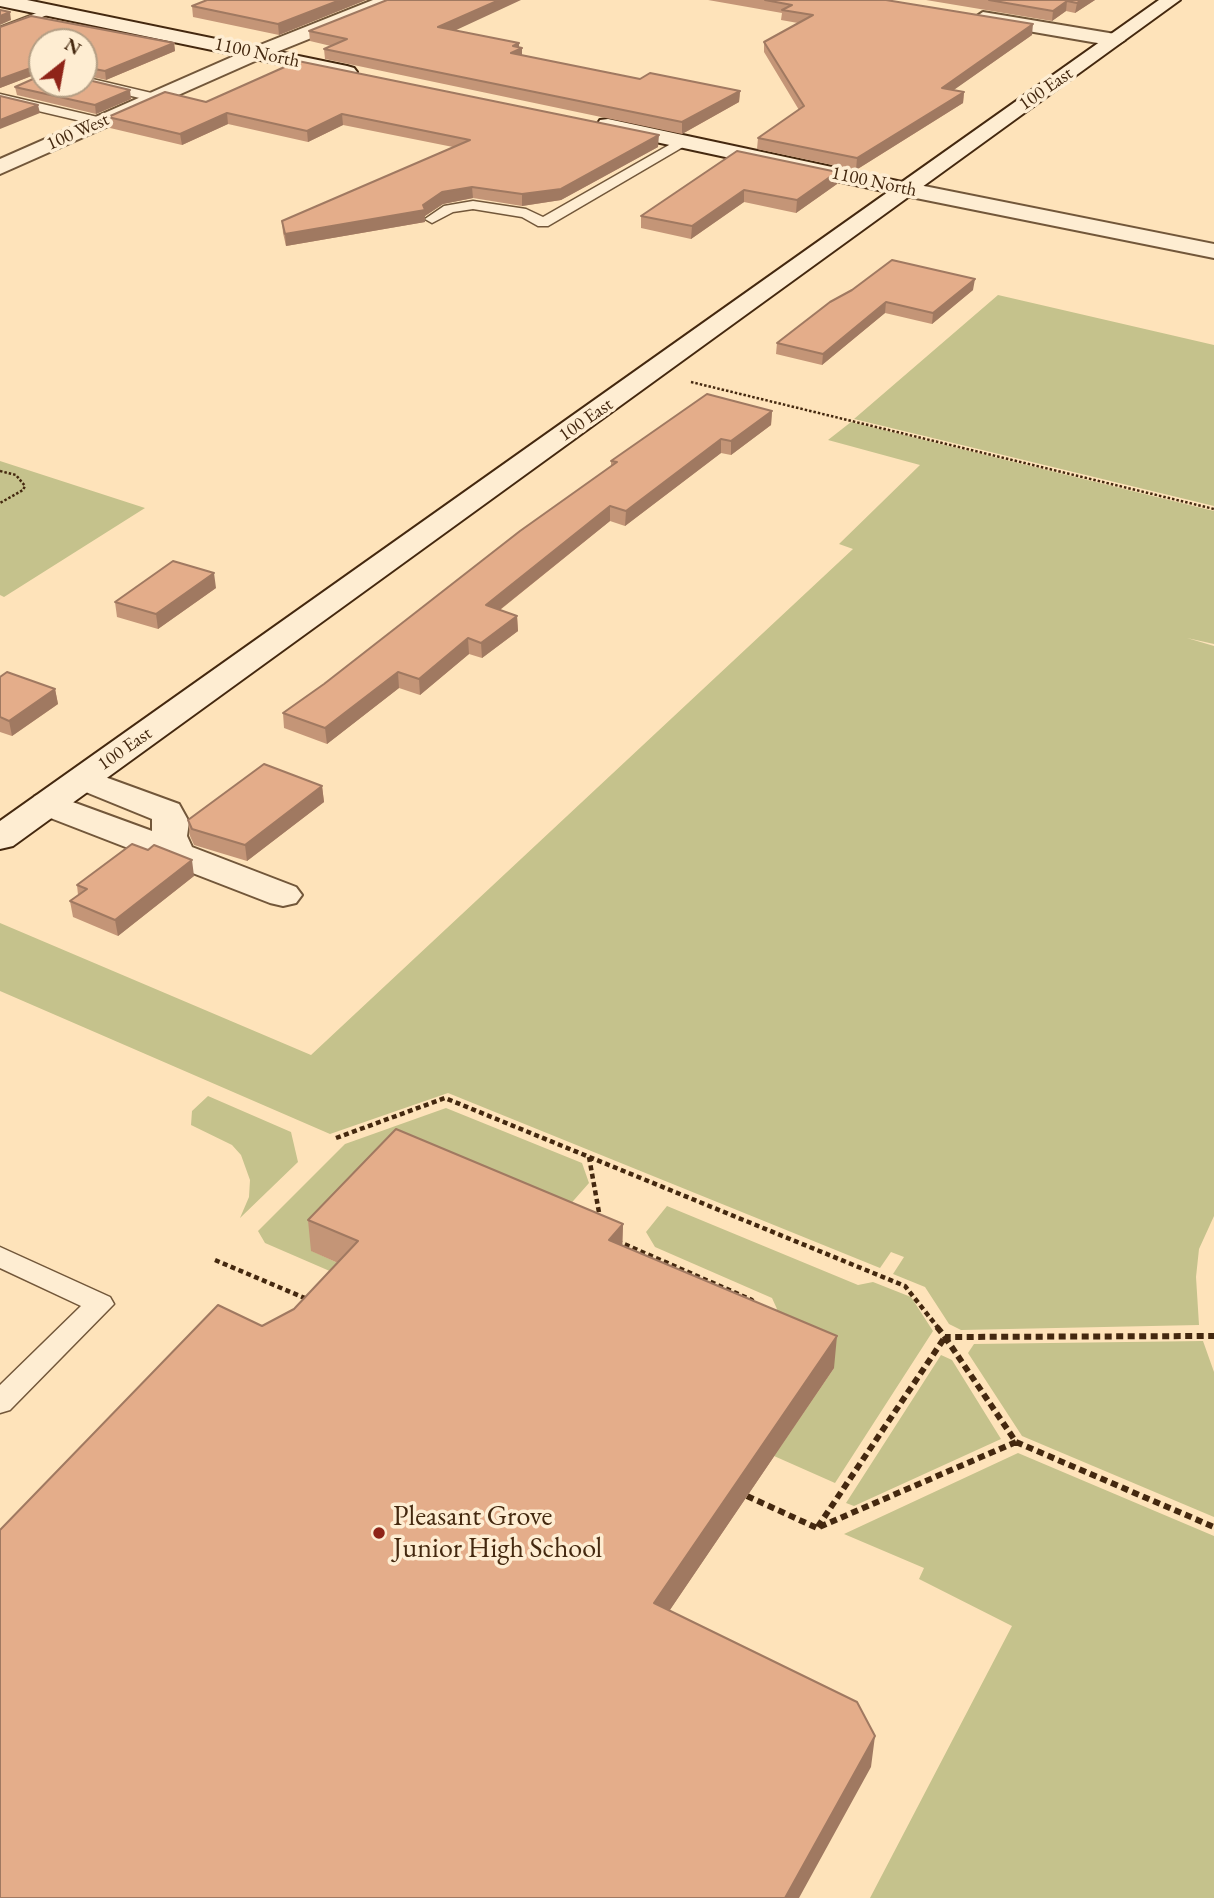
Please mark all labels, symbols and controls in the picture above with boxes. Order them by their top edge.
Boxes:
north arrow [28,28,98,98]
text: N [60,32,86,61]
street label: 1100 North [212,33,302,73]
street label: 100 East [1014,62,1078,116]
street label: 100 West [43,108,113,156]
street label: 1100 North [829,162,919,202]
street label: 100 East [554,393,618,447]
street label: 100 East [93,722,157,776]
place label: Pleasant Grove Junior High School [393,1500,602,1566]
marker: Pleasant Grove Junior High School [371,1525,387,1541]

